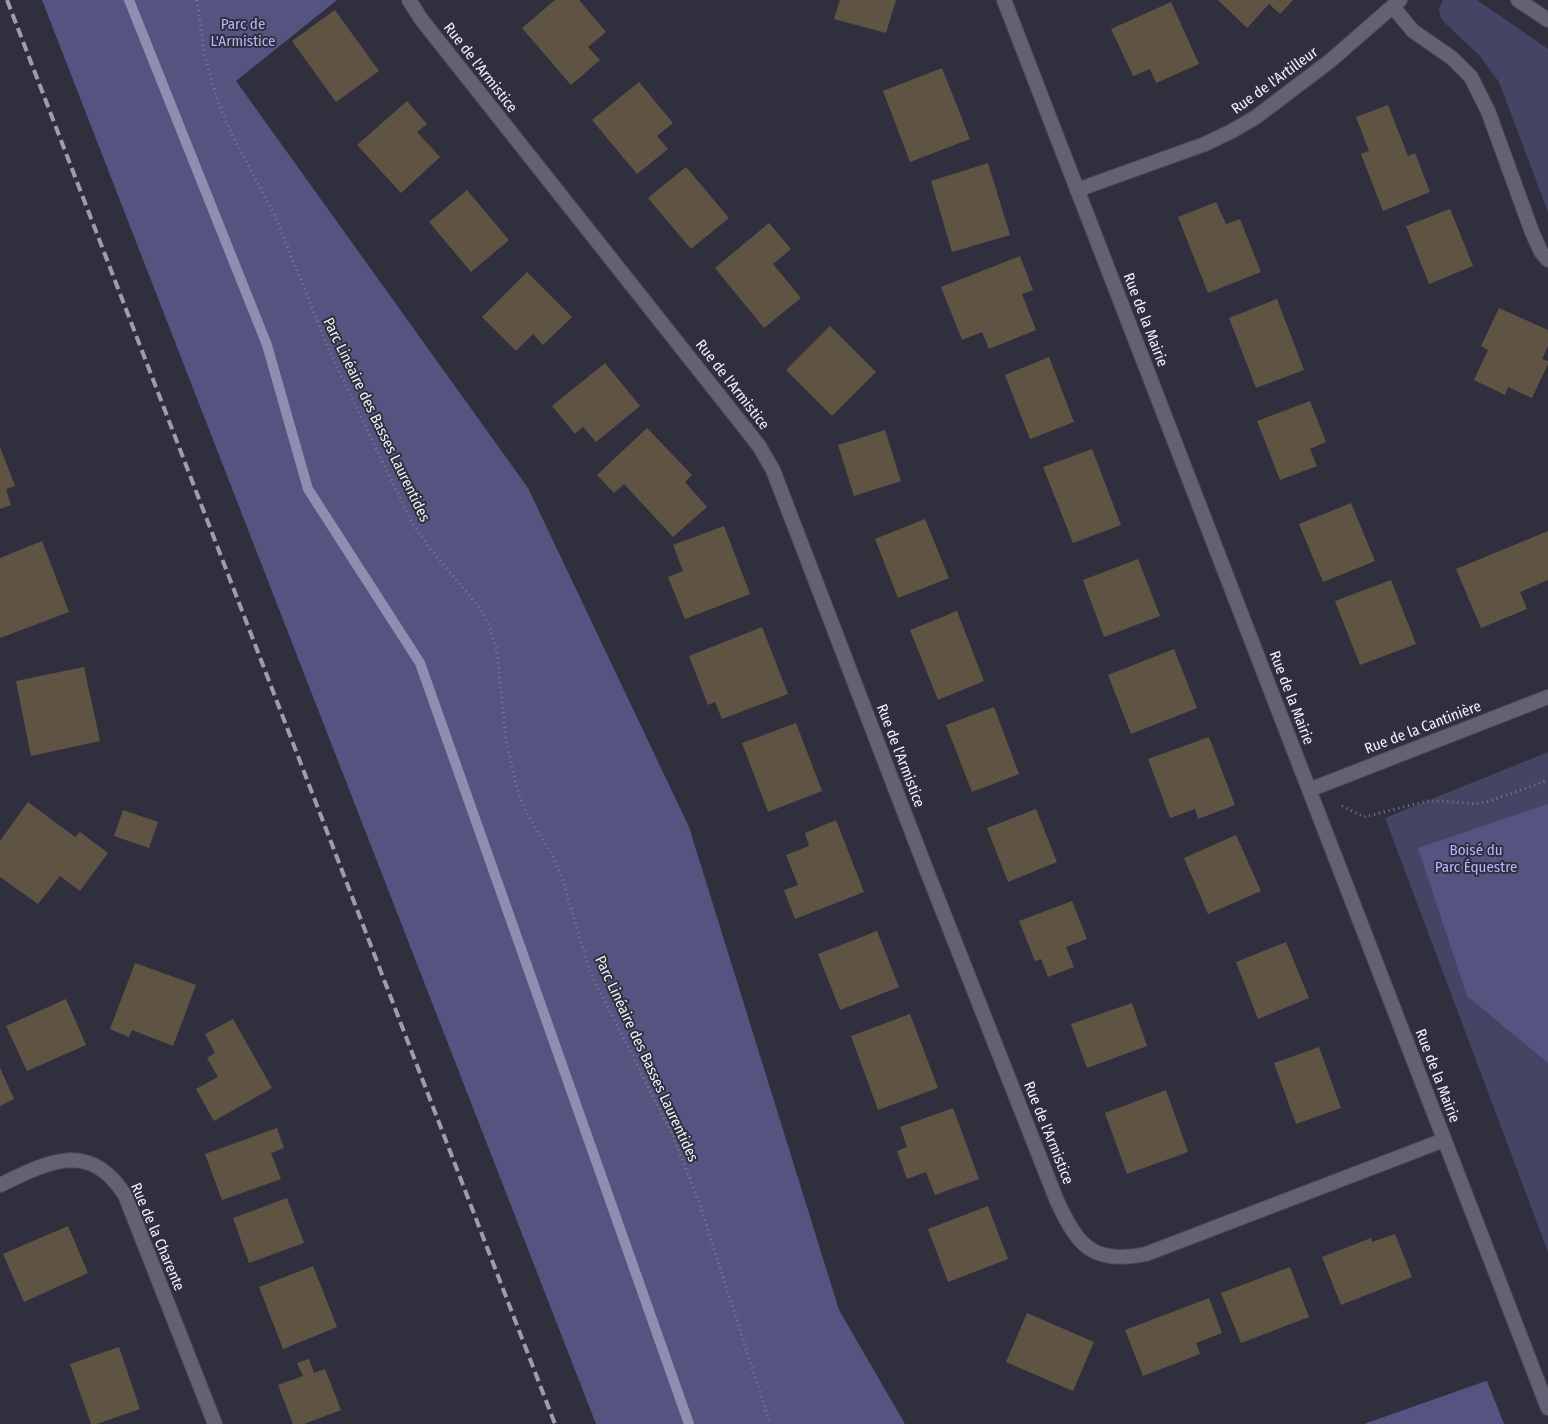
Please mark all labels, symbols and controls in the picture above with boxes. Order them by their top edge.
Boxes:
park label: Parc de L'Armistice [211,16,275,51]
street label: Rue de l'Armistice [439,19,521,117]
street label: Rue de l'Artilleur [1228,44,1322,118]
street label: Rue de la Mairie [1119,271,1171,369]
street label: Parc Linéaire des Basses Laurentides [319,315,433,525]
street label: Rue de l'Armistice [691,336,773,434]
street label: Rue de la Mairie [1265,649,1317,747]
street label: Rue de la Cantinière [1362,697,1484,759]
street label: Rue de l'Armistice [872,702,928,810]
park label: Boisé du Parc Équestre [1435,842,1517,877]
street label: Parc Linéaire des Basses Laurentides [590,953,702,1165]
street label: Rue de la Mairie [1411,1027,1463,1125]
street label: Rue de l'Armistice [1019,1079,1077,1187]
street label: Rue de la Charente [126,1180,188,1294]

